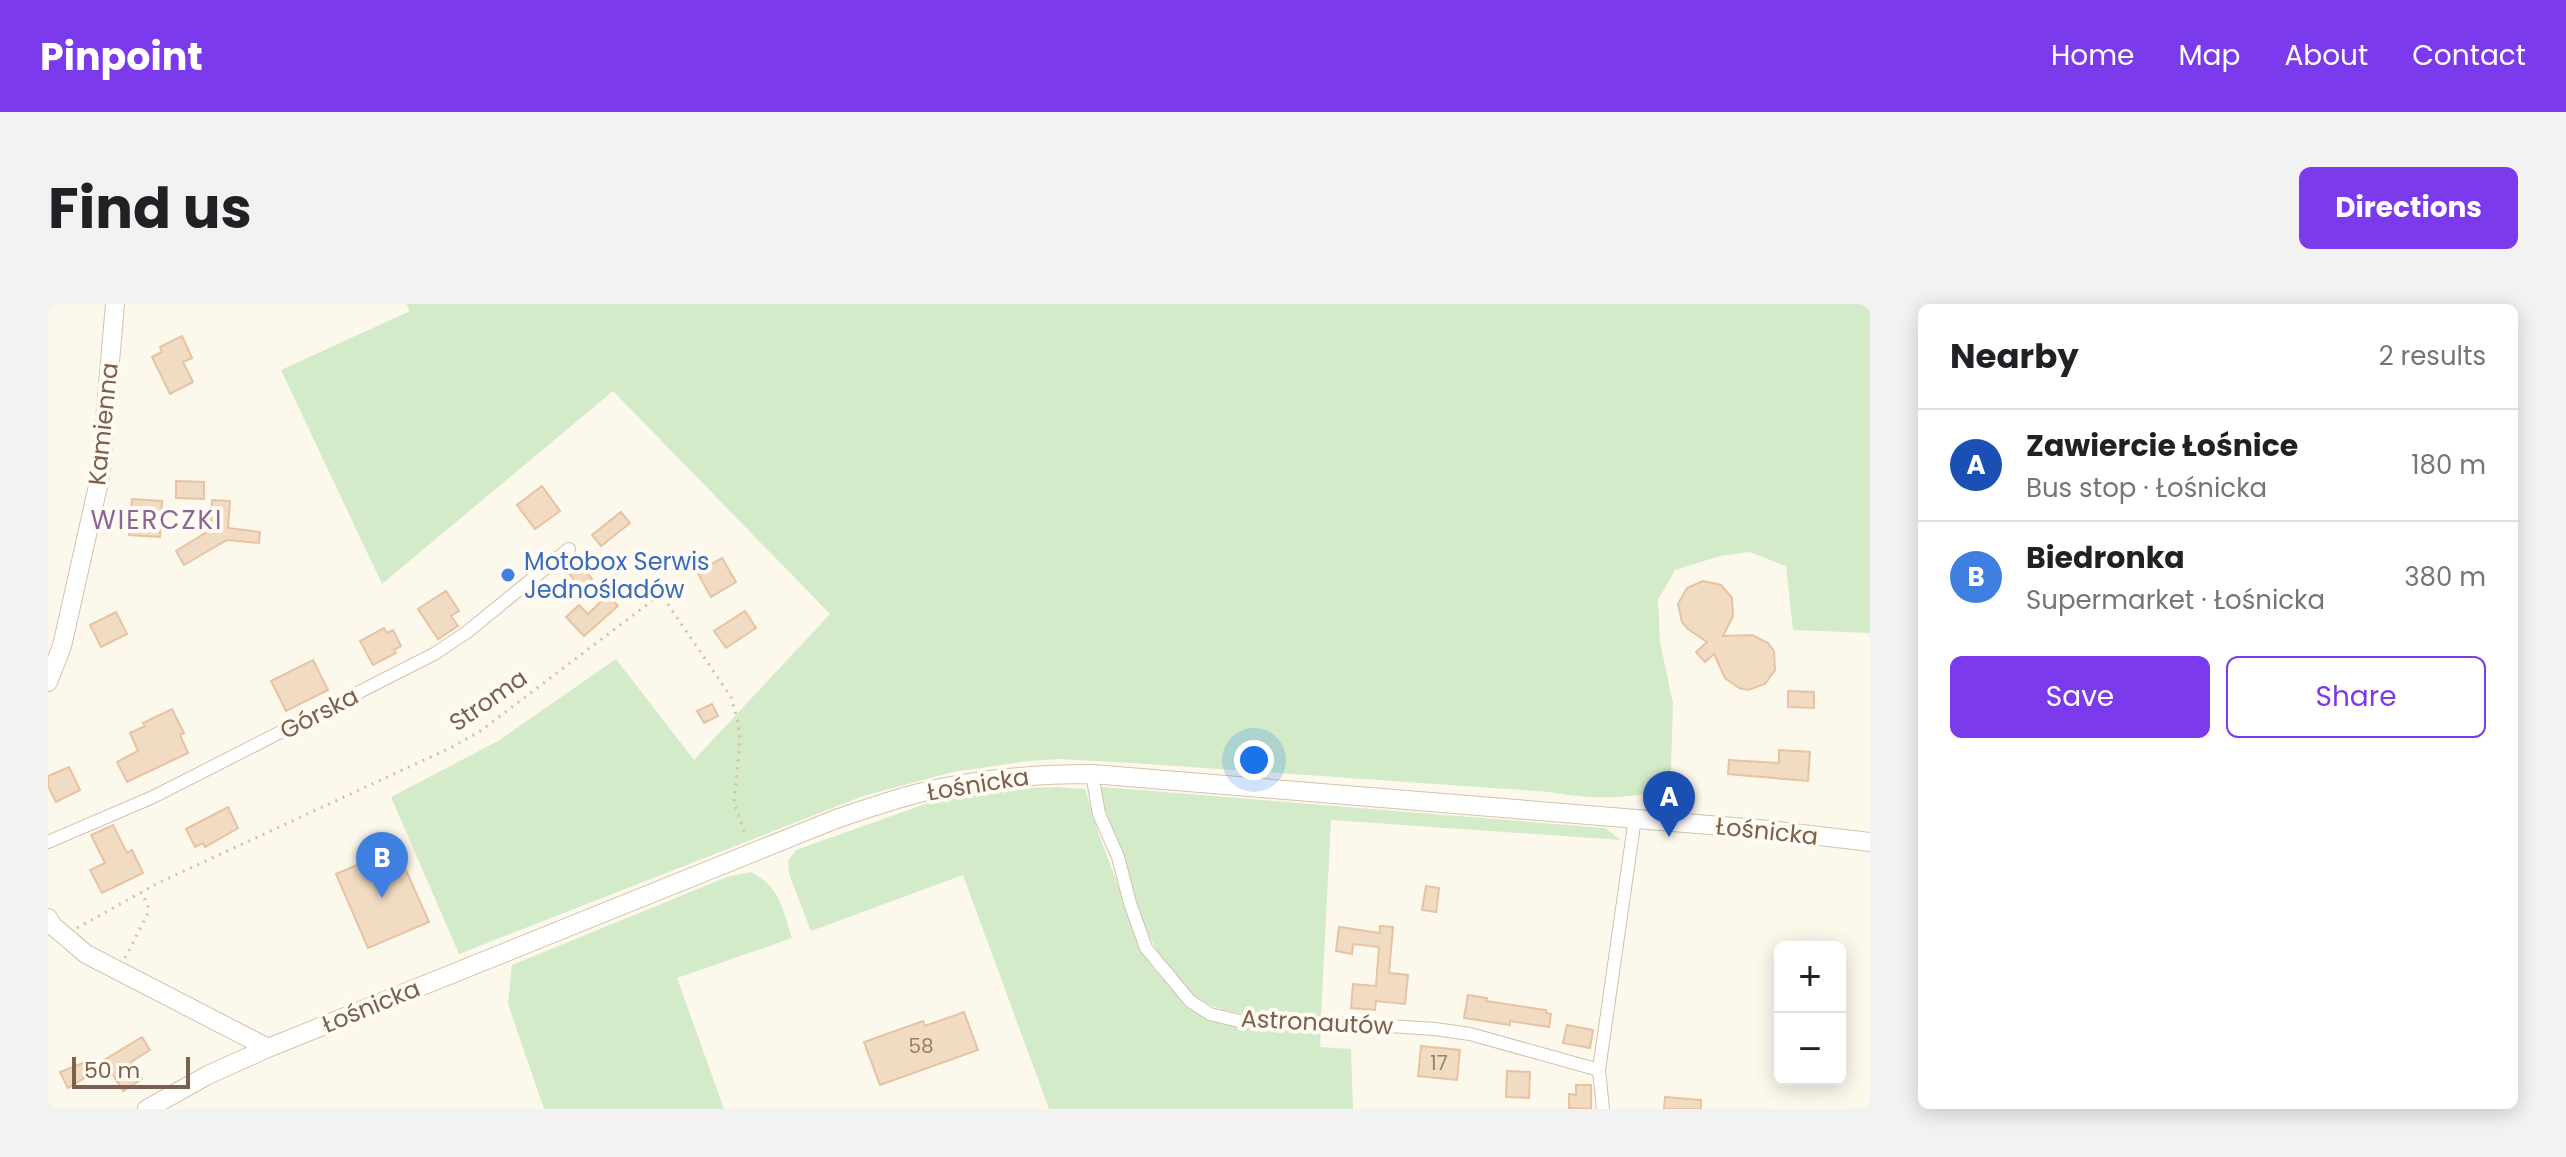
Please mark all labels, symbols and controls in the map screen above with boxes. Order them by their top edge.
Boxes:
text: Pinpoint [40,30,203,83]
text: Home [2051,36,2134,75]
text: Map [2178,36,2240,75]
text: About [2284,36,2368,75]
text: Contact [2412,36,2526,75]
button: Directions [2299,167,2518,249]
text: Find us [48,169,252,248]
text: Nearby [1950,332,2079,380]
text: 2 results [2379,338,2486,374]
street label: Kamienna [80,361,126,487]
text: Zawiercie Łośnice [2026,424,2298,467]
text: A [1966,447,1986,483]
text: 180 m [2411,447,2486,483]
text: Bus stop · Łośnicka [2026,470,2267,506]
district label: WIERCZKI [90,502,224,538]
text: Biedronka [2026,536,2185,579]
place label: Motobox Serwis Jednośladów [524,545,710,606]
text: B [1967,559,1985,595]
text: 380 m [2404,559,2486,595]
marker: Motobox Serwis Jednośladów [499,566,517,584]
text: Supermarket · Łośnicka [2026,582,2325,618]
button: Save [1950,656,2210,738]
button: Share [2226,656,2486,738]
street label: Stroma [442,661,534,739]
street label: Górska [274,679,364,747]
your location [1234,740,1274,780]
street label: Łośnicka [925,760,1031,808]
pin: A [1643,771,1695,837]
street label: Łośnicka [1714,809,1820,853]
pin: B [356,832,408,898]
map controls [1774,941,1846,1085]
button: + [1774,941,1846,1013]
street label: Łośnicka [317,971,425,1041]
street label: Astronautów [1240,1002,1394,1042]
button: − [1774,1013,1846,1085]
house number: 58 [908,1032,934,1060]
house number: 17 [1430,1049,1448,1077]
scale bar [72,1053,190,1089]
text: 50 m [84,1055,140,1086]

